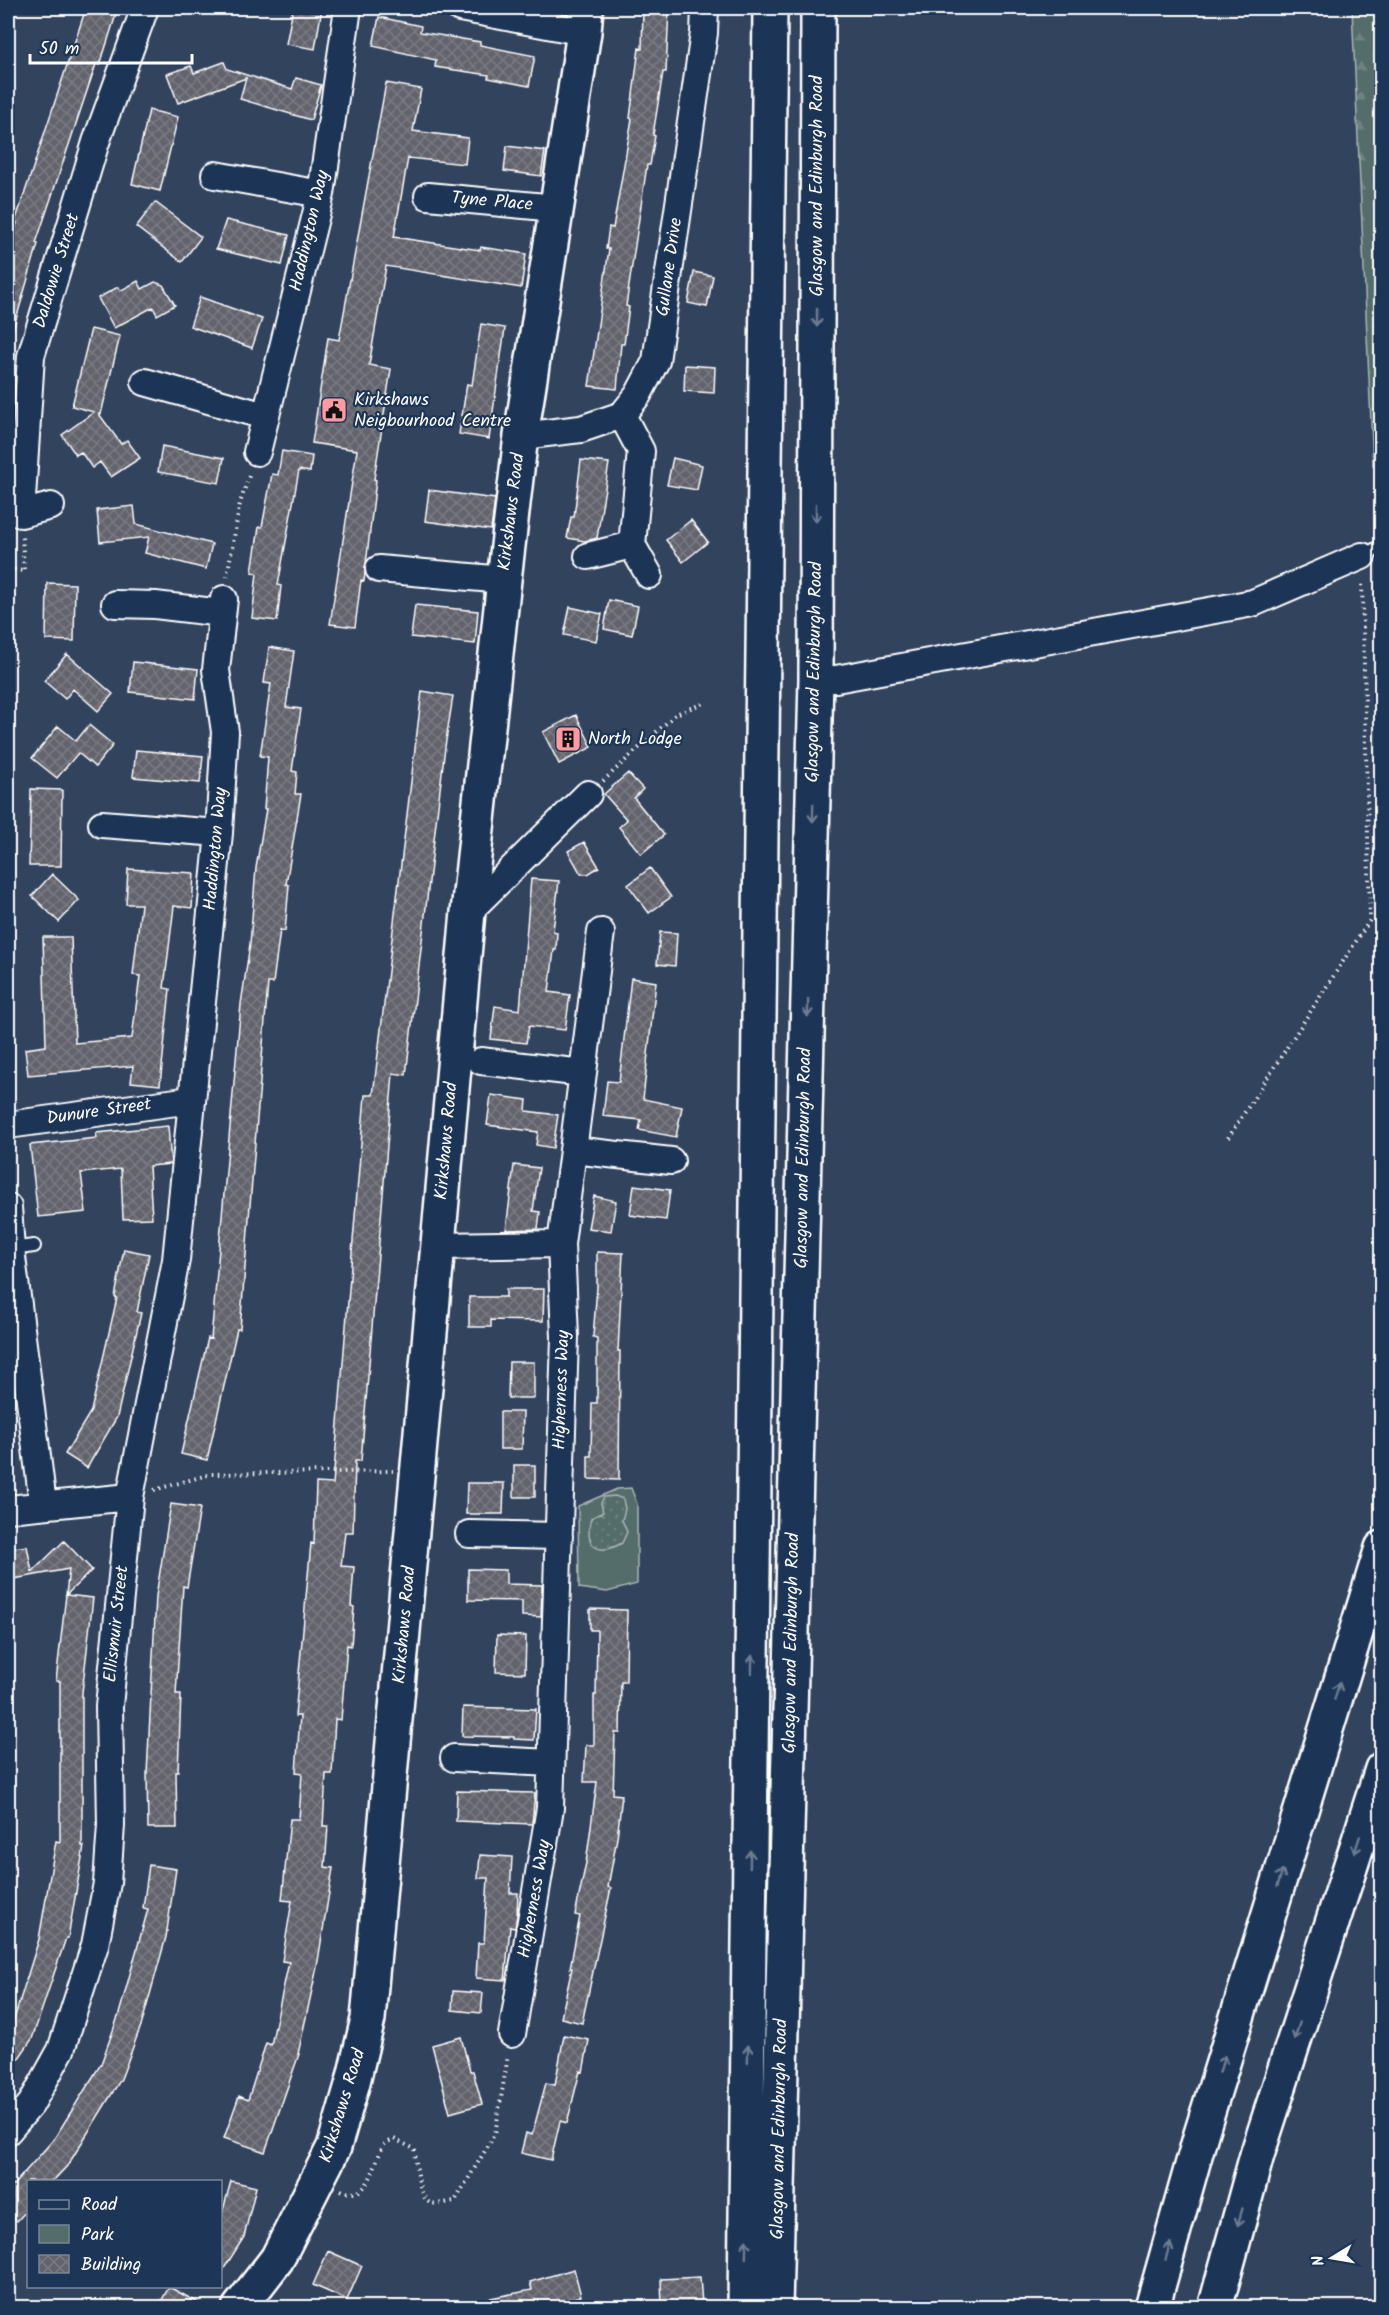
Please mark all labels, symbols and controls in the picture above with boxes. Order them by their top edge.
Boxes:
scale bar [30,27,192,65]
text: 50 m [39,35,79,64]
street label: Glasgow and Edinburgh Road [803,75,832,296]
street label: Haddington Way [282,167,338,295]
street label: Tyne Place [450,184,534,220]
street label: Daldowie Street [26,209,89,332]
street label: Gullane Drive [649,216,691,318]
one-way arrow [811,307,823,327]
place label: Kirkshaws Neigbourhood Centre [354,386,511,436]
public building icon: Kirkshaws Neigbourhood Centre [319,395,349,425]
street label: Kirkshaws Road [490,451,534,572]
one-way arrow [811,502,822,522]
street label: Glasgow and Edinburgh Road [799,560,831,783]
building icon: North Lodge [553,724,583,754]
place label: North Lodge [588,725,682,754]
street label: Haddington Way [196,786,236,912]
one-way arrow [807,802,818,822]
one-way arrow [802,997,814,1017]
street label: Glasgow and Edinburgh Road [788,1046,820,1269]
street label: Kirkshaws Road [427,1080,467,1201]
street label: Dunure Street [45,1090,154,1134]
street label: Higherness Way [545,1329,579,1450]
street label: Glasgow and Edinburgh Road [776,1531,808,1754]
street label: Ellismuir Street [96,1563,138,1684]
street label: Kirkshaws Road [385,1564,425,1685]
one-way arrow [746,1655,758,1675]
one-way arrow [1333,1682,1344,1701]
one-way arrow [1351,1835,1362,1854]
street label: Higherness Way [510,1837,560,1961]
one-way arrow [744,1850,756,1870]
one-way arrow [1275,1869,1286,1888]
street label: Glasgow and Edinburgh Road [764,2017,796,2240]
one-way arrow [1291,2021,1302,2040]
street label: Kirkshaws Road [312,2044,374,2167]
one-way arrow [742,2045,754,2065]
one-way arrow [1218,2055,1229,2074]
legend [27,2180,222,2288]
text: Road [81,2191,118,2220]
one-way arrow [1234,2207,1245,2226]
text: Park [81,2221,114,2250]
north arrow [1302,2228,1362,2288]
one-way arrow [740,2240,752,2260]
one-way arrow [1163,2242,1174,2261]
text: Building [81,2251,141,2280]
text: N [1306,2253,1332,2268]

